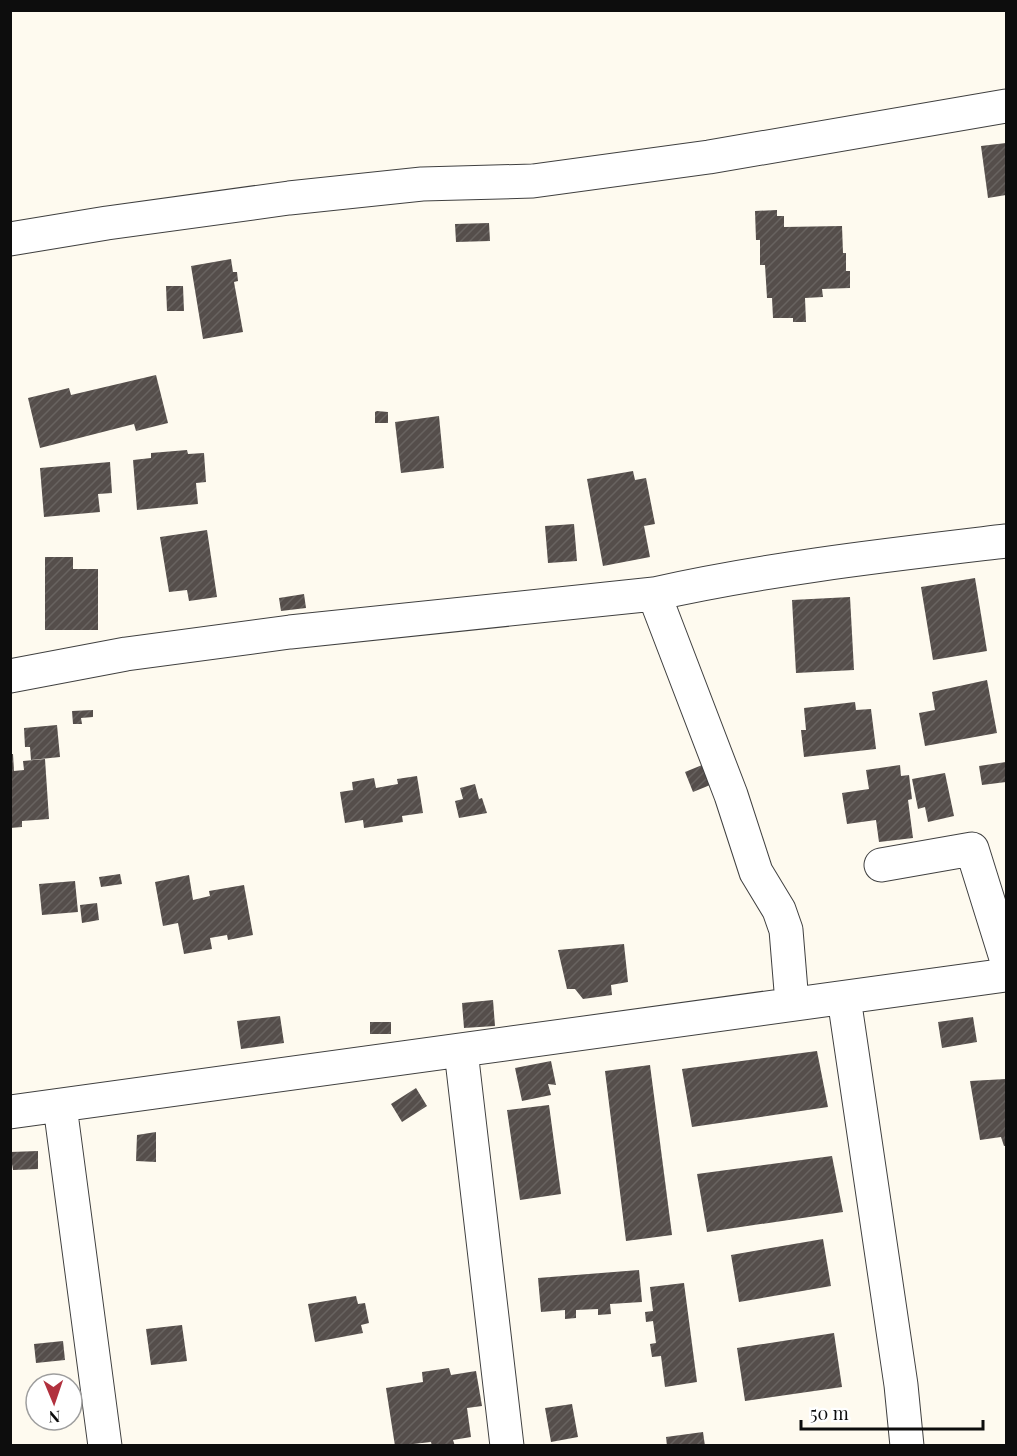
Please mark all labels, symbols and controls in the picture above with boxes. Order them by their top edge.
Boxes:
north arrow [24,1372,84,1432]
scale bar [801,1393,982,1431]
text: 50 m [810,1401,849,1425]
text: N [48,1407,61,1428]

